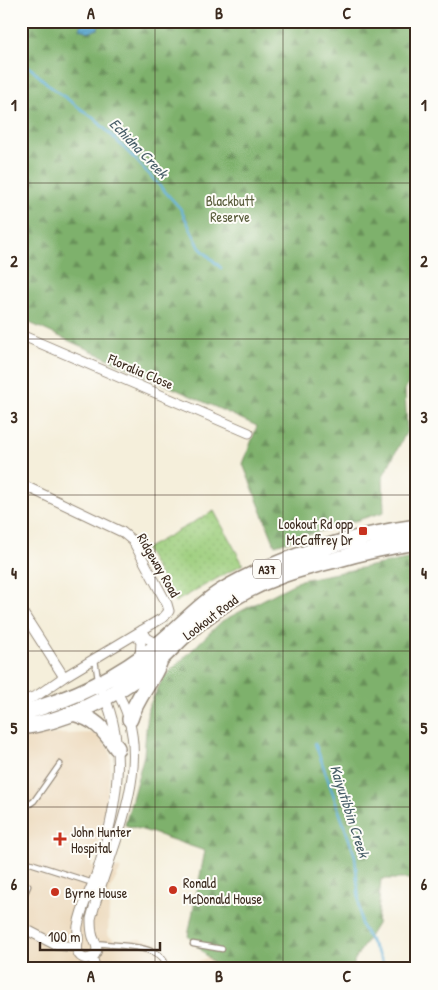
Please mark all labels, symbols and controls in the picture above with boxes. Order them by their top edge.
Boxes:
text: A [87,2,95,24]
text: B [215,2,223,24]
text: C [343,2,352,24]
text: 1 [11,94,17,116]
text: 1 [421,94,427,116]
water label: Echidna Creek [105,113,174,184]
park label: Blackbutt Reserve [206,191,254,226]
text: 2 [10,250,18,272]
text: 2 [420,250,428,272]
street label: Floralia Close [105,348,177,393]
text: 3 [10,406,18,428]
text: 3 [420,406,428,428]
place label: Lookout Rd opp McCaffrey Dr [279,514,354,550]
marker: Lookout Rd opp McCaffrey Dr [357,525,369,537]
street label: Ridgeway Road [132,530,185,601]
road number: A37 [253,560,281,578]
text: 4 [11,562,17,584]
text: 4 [421,562,427,584]
street label: Lookout Road [179,590,242,644]
text: 5 [11,717,18,739]
text: 5 [421,717,428,739]
water label: Kaiyutibbin Creek [325,762,375,862]
place label: John Hunter Hospital [71,822,132,858]
marker: John Hunter Hospital [53,832,67,846]
text: 6 [11,873,18,895]
place label: Ronald McDonald House [183,873,262,908]
text: 6 [421,873,428,895]
place label: Byrne House [65,883,128,903]
marker: Ronald McDonald House [167,884,179,896]
marker: Byrne House [49,886,61,898]
scale bar [40,920,160,952]
text: 100 m [48,926,81,947]
text: A [87,965,95,987]
text: B [215,965,223,987]
text: C [343,965,352,987]

